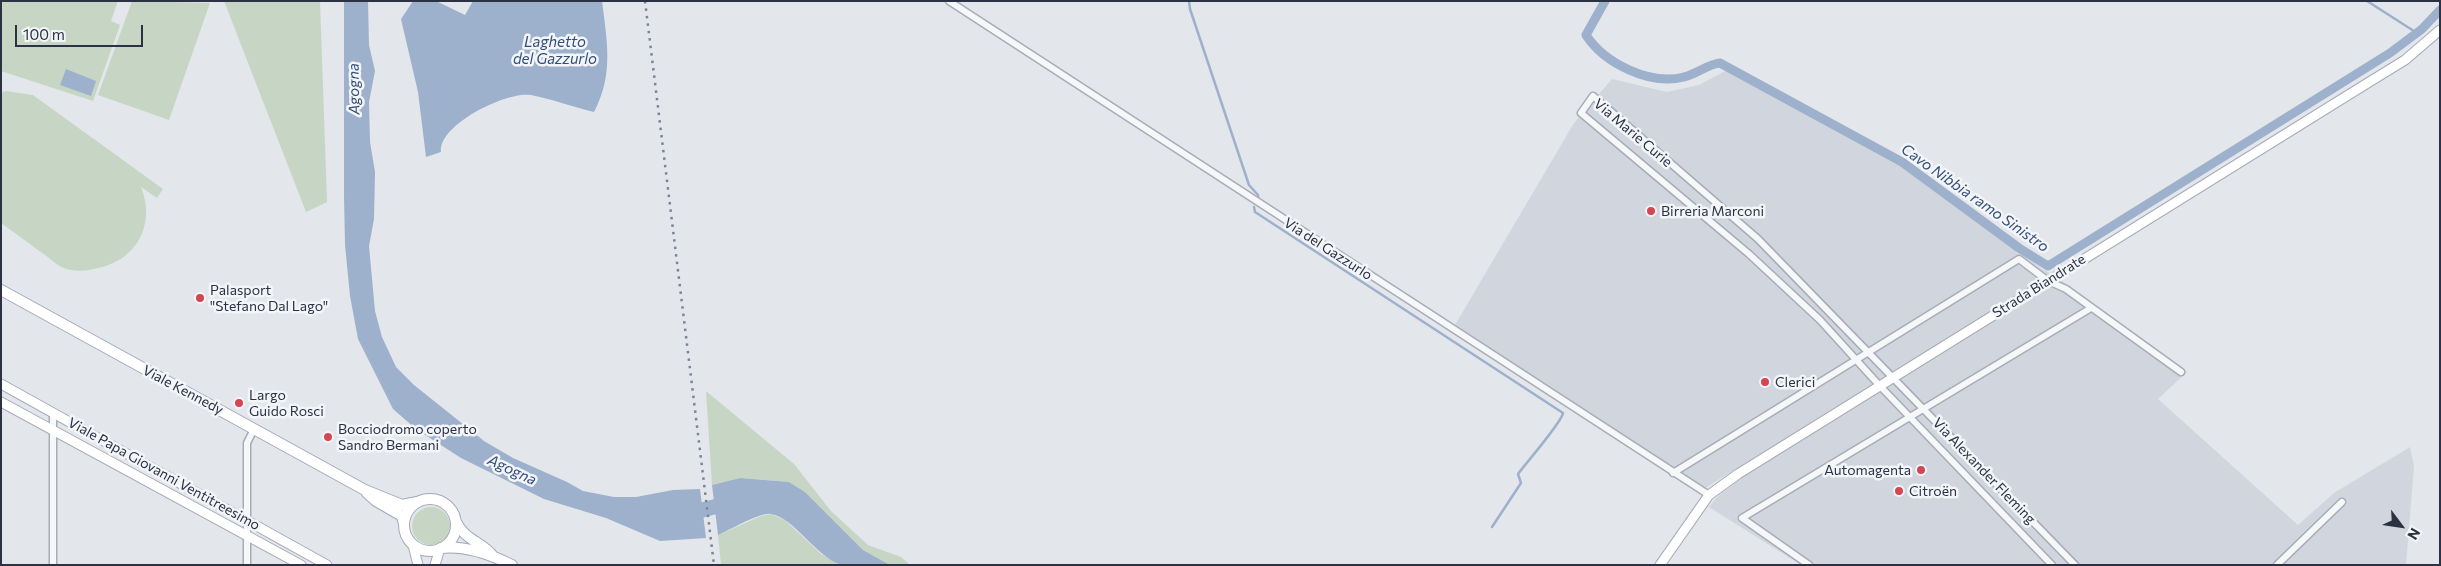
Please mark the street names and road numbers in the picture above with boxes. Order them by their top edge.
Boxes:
street label: Via Marie Curie [1590,95,1676,171]
street label: Via del Gazzurlo [1281,214,1375,284]
street label: Strada Biandrate [1989,251,2089,321]
street label: Viale Kennedy [140,362,226,418]
street label: Viale Papa Giovanni Ventitreesimo [65,414,263,534]
street label: Via Alexander Fleming [1929,415,2039,527]

